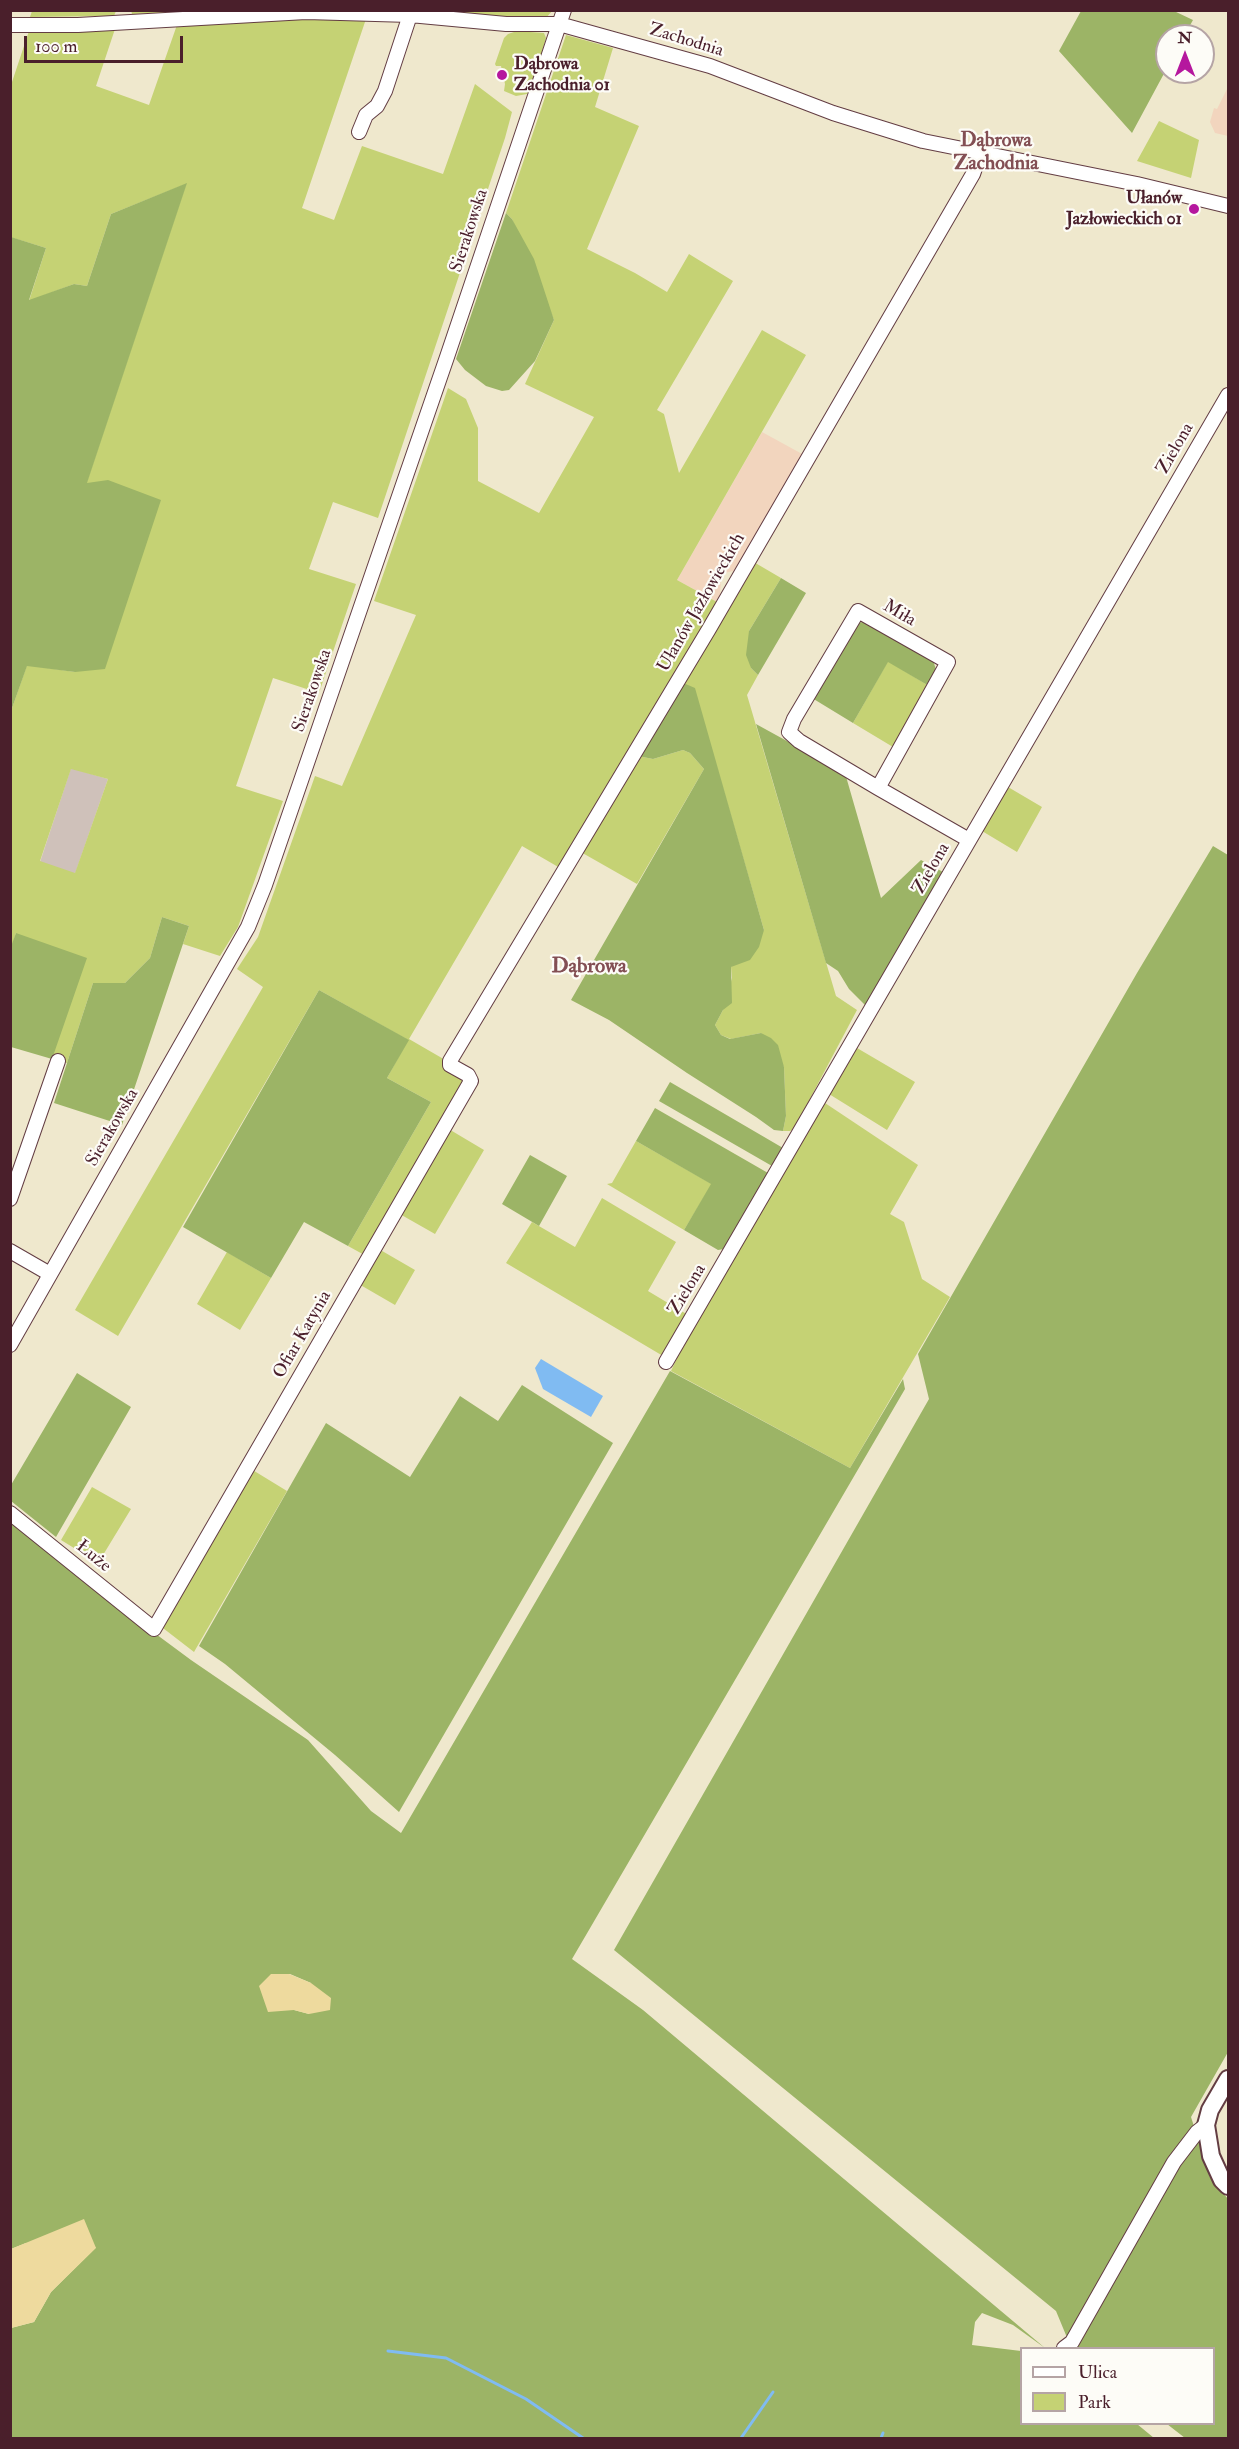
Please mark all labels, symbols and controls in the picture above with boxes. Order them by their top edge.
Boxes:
street label: Zachodnia [646,19,726,63]
scale bar [27,24,186,62]
north arrow [1155,24,1215,84]
text: N [1178,28,1192,48]
text: 100 m [35,35,78,58]
place label: Dąbrowa Zachodnia 01 [514,54,610,97]
marker: Dąbrowa Zachodnia 01 [495,68,509,82]
district label: Dąbrowa Zachodnia [953,130,1039,177]
street label: Sierakowska [446,187,494,275]
place label: Ułanów Jazłowieckich 01 [1066,188,1182,230]
marker: Ułanów Jazłowieckich 01 [1187,202,1201,216]
street label: Zielona [1153,420,1199,478]
street label: Ułanów Jazłowieckich [654,530,750,676]
street label: Miła [879,596,919,632]
street label: Sierakowska [289,647,337,735]
street label: Zielona [909,840,955,898]
district label: Dąbrowa [551,954,627,980]
street label: Sierakowska [82,1085,144,1171]
street label: Zielona [664,1261,712,1319]
street label: Ofiar Katynia [269,1287,337,1383]
street label: Łuże [71,1536,115,1578]
legend [1020,2347,1215,2425]
text: Ulica [1078,2361,1117,2384]
text: Park [1078,2391,1111,2414]

